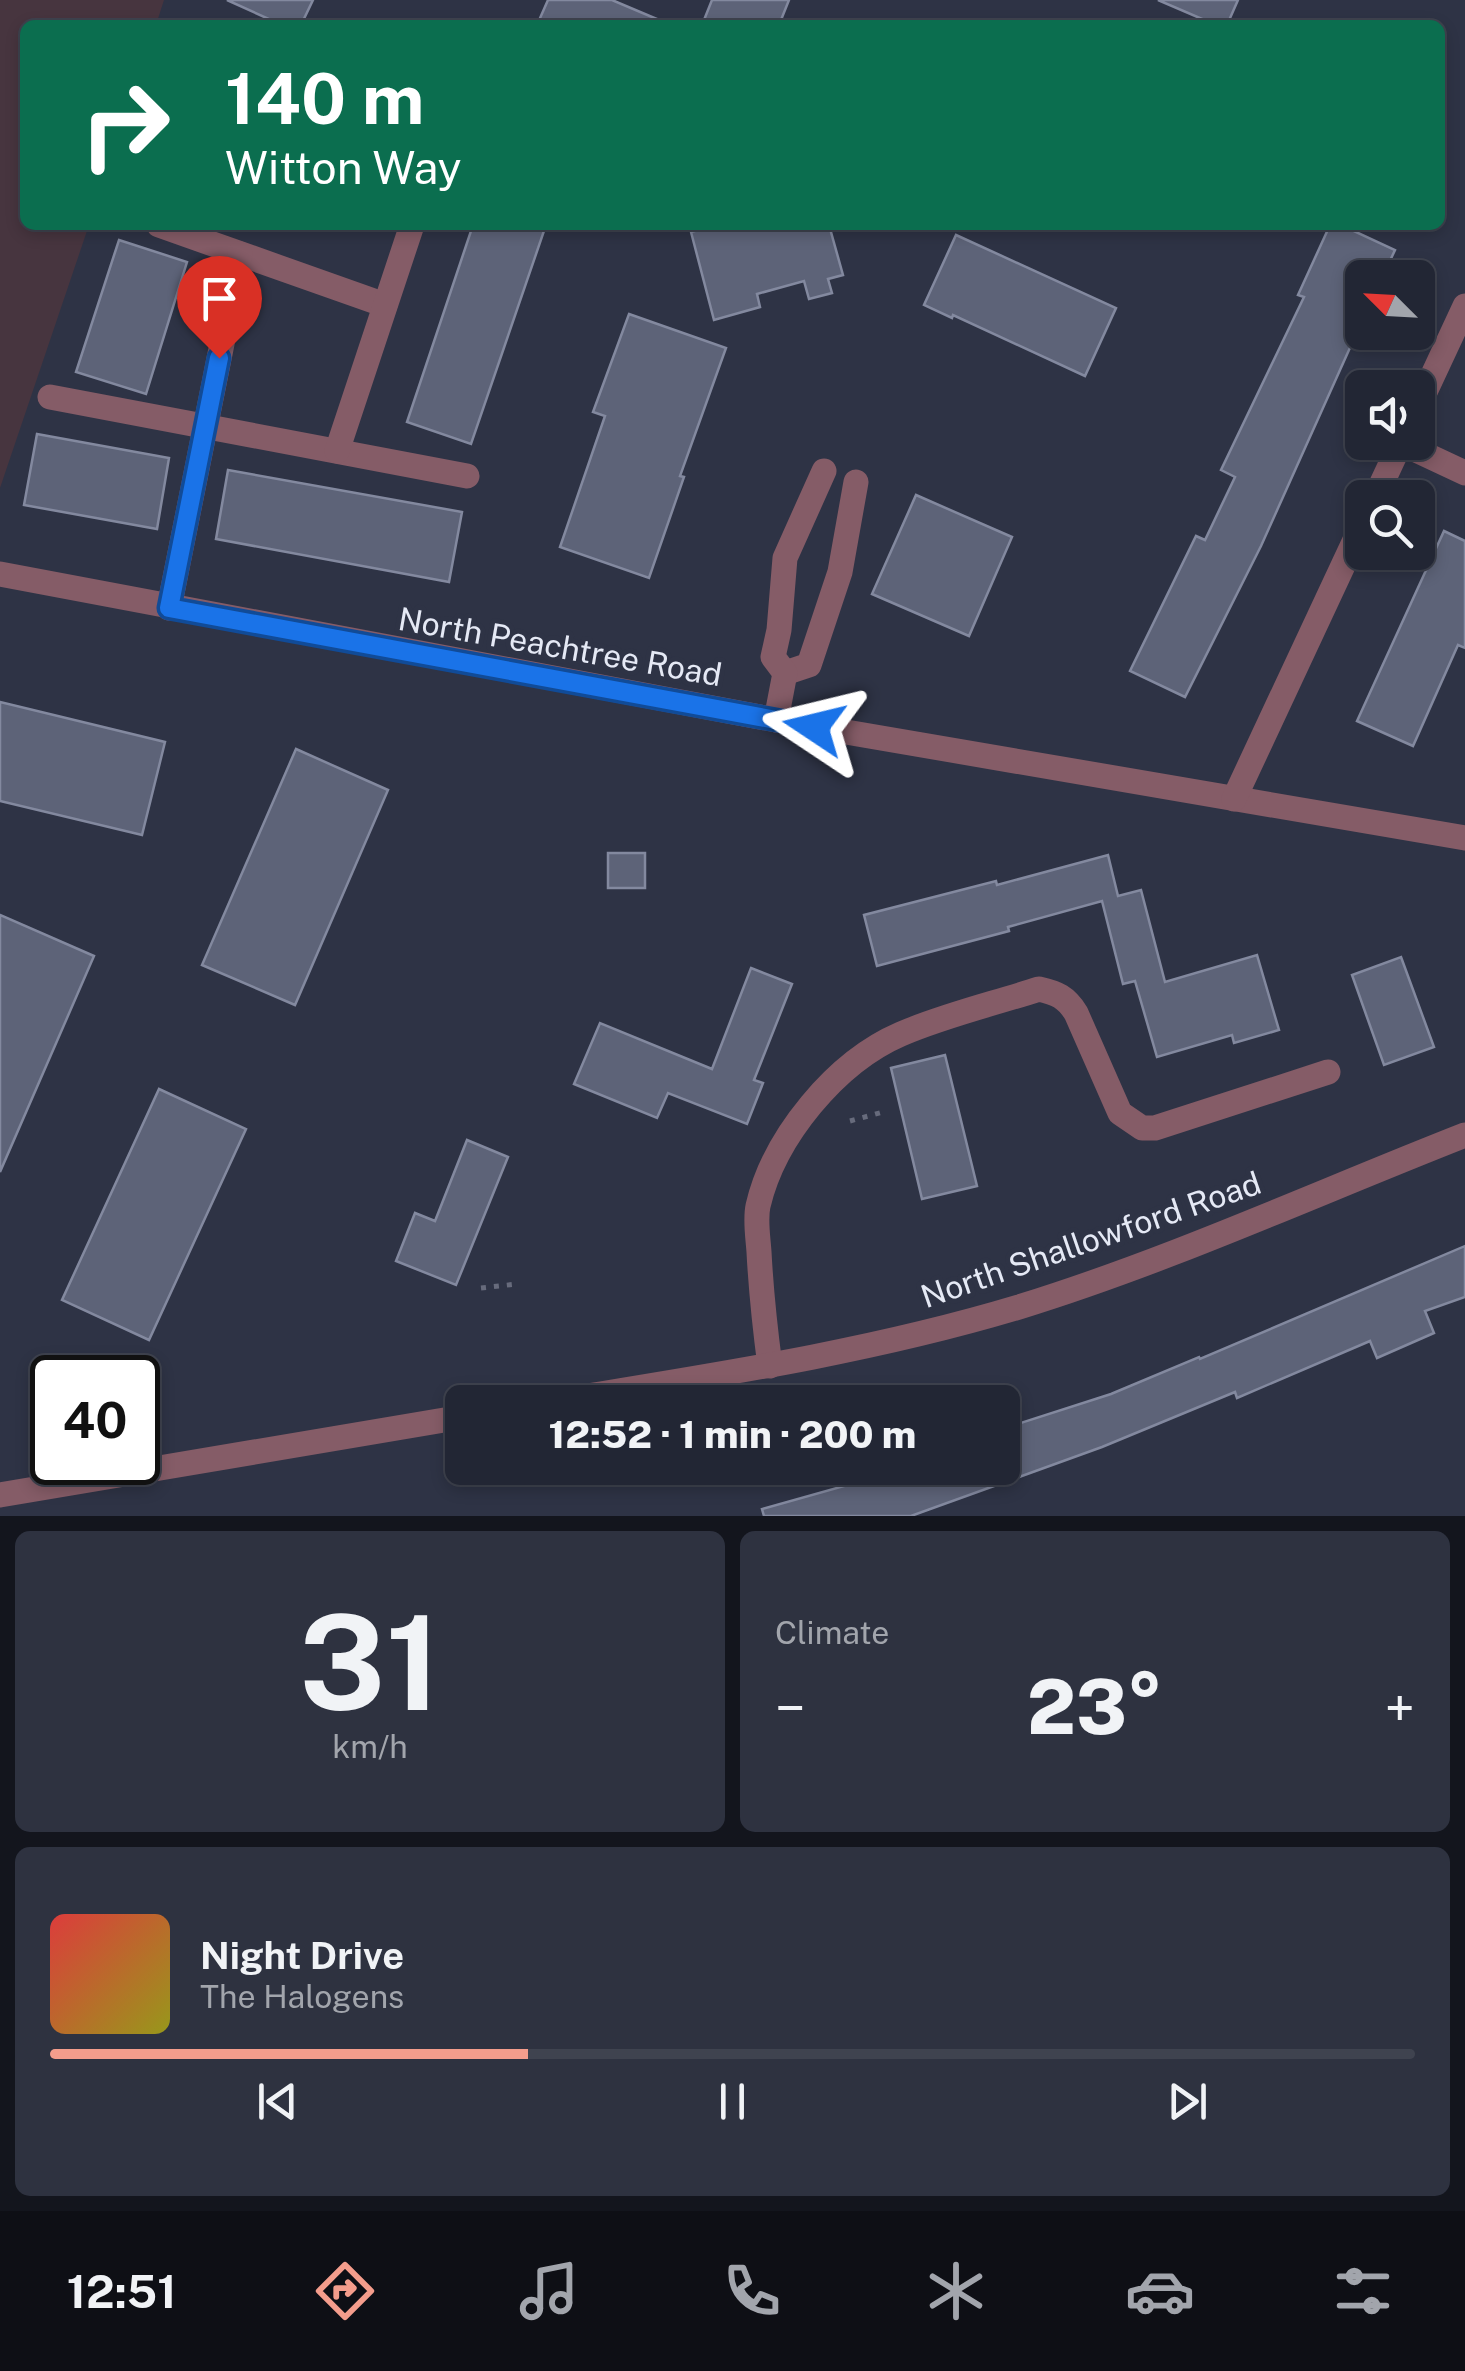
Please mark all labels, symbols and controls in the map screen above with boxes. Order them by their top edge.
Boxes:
text: 140 m [225,57,424,140]
icon: right [60,60,190,190]
text: Witton Way [225,141,462,194]
pin [177,256,262,359]
north arrow [1345,260,1435,350]
map controls [1345,260,1435,570]
icon: arrive [192,271,247,326]
button: sound [1345,370,1435,460]
button: search [1345,480,1435,570]
street label: North Peachtree Road [396,600,725,693]
position arrow [762,675,866,779]
street label: North Shallowford Road [916,1164,1266,1315]
speed limit sign: 40 [30,1355,160,1485]
text: 12:52 · 1 min · 200 m [549,1412,916,1457]
text: 31 [299,1587,441,1739]
text: Climate [775,1614,889,1651]
text: 23° [1027,1663,1163,1751]
text: − [775,1676,806,1740]
text: + [1385,1676,1415,1740]
text: km/h [332,1728,408,1765]
text: Night Drive [200,1933,404,1978]
text: The Halogens [200,1978,404,2015]
icon: previous [250,2074,305,2129]
icon: pause [705,2074,760,2129]
icon: next [1160,2074,1215,2129]
icon: directions [310,2256,380,2326]
icon: music [514,2256,584,2326]
icon: phone [717,2256,787,2326]
icon: climate [921,2256,991,2326]
icon: car [1125,2256,1195,2326]
icon: filters [1328,2256,1398,2326]
text: 12:51 [67,2265,176,2318]

